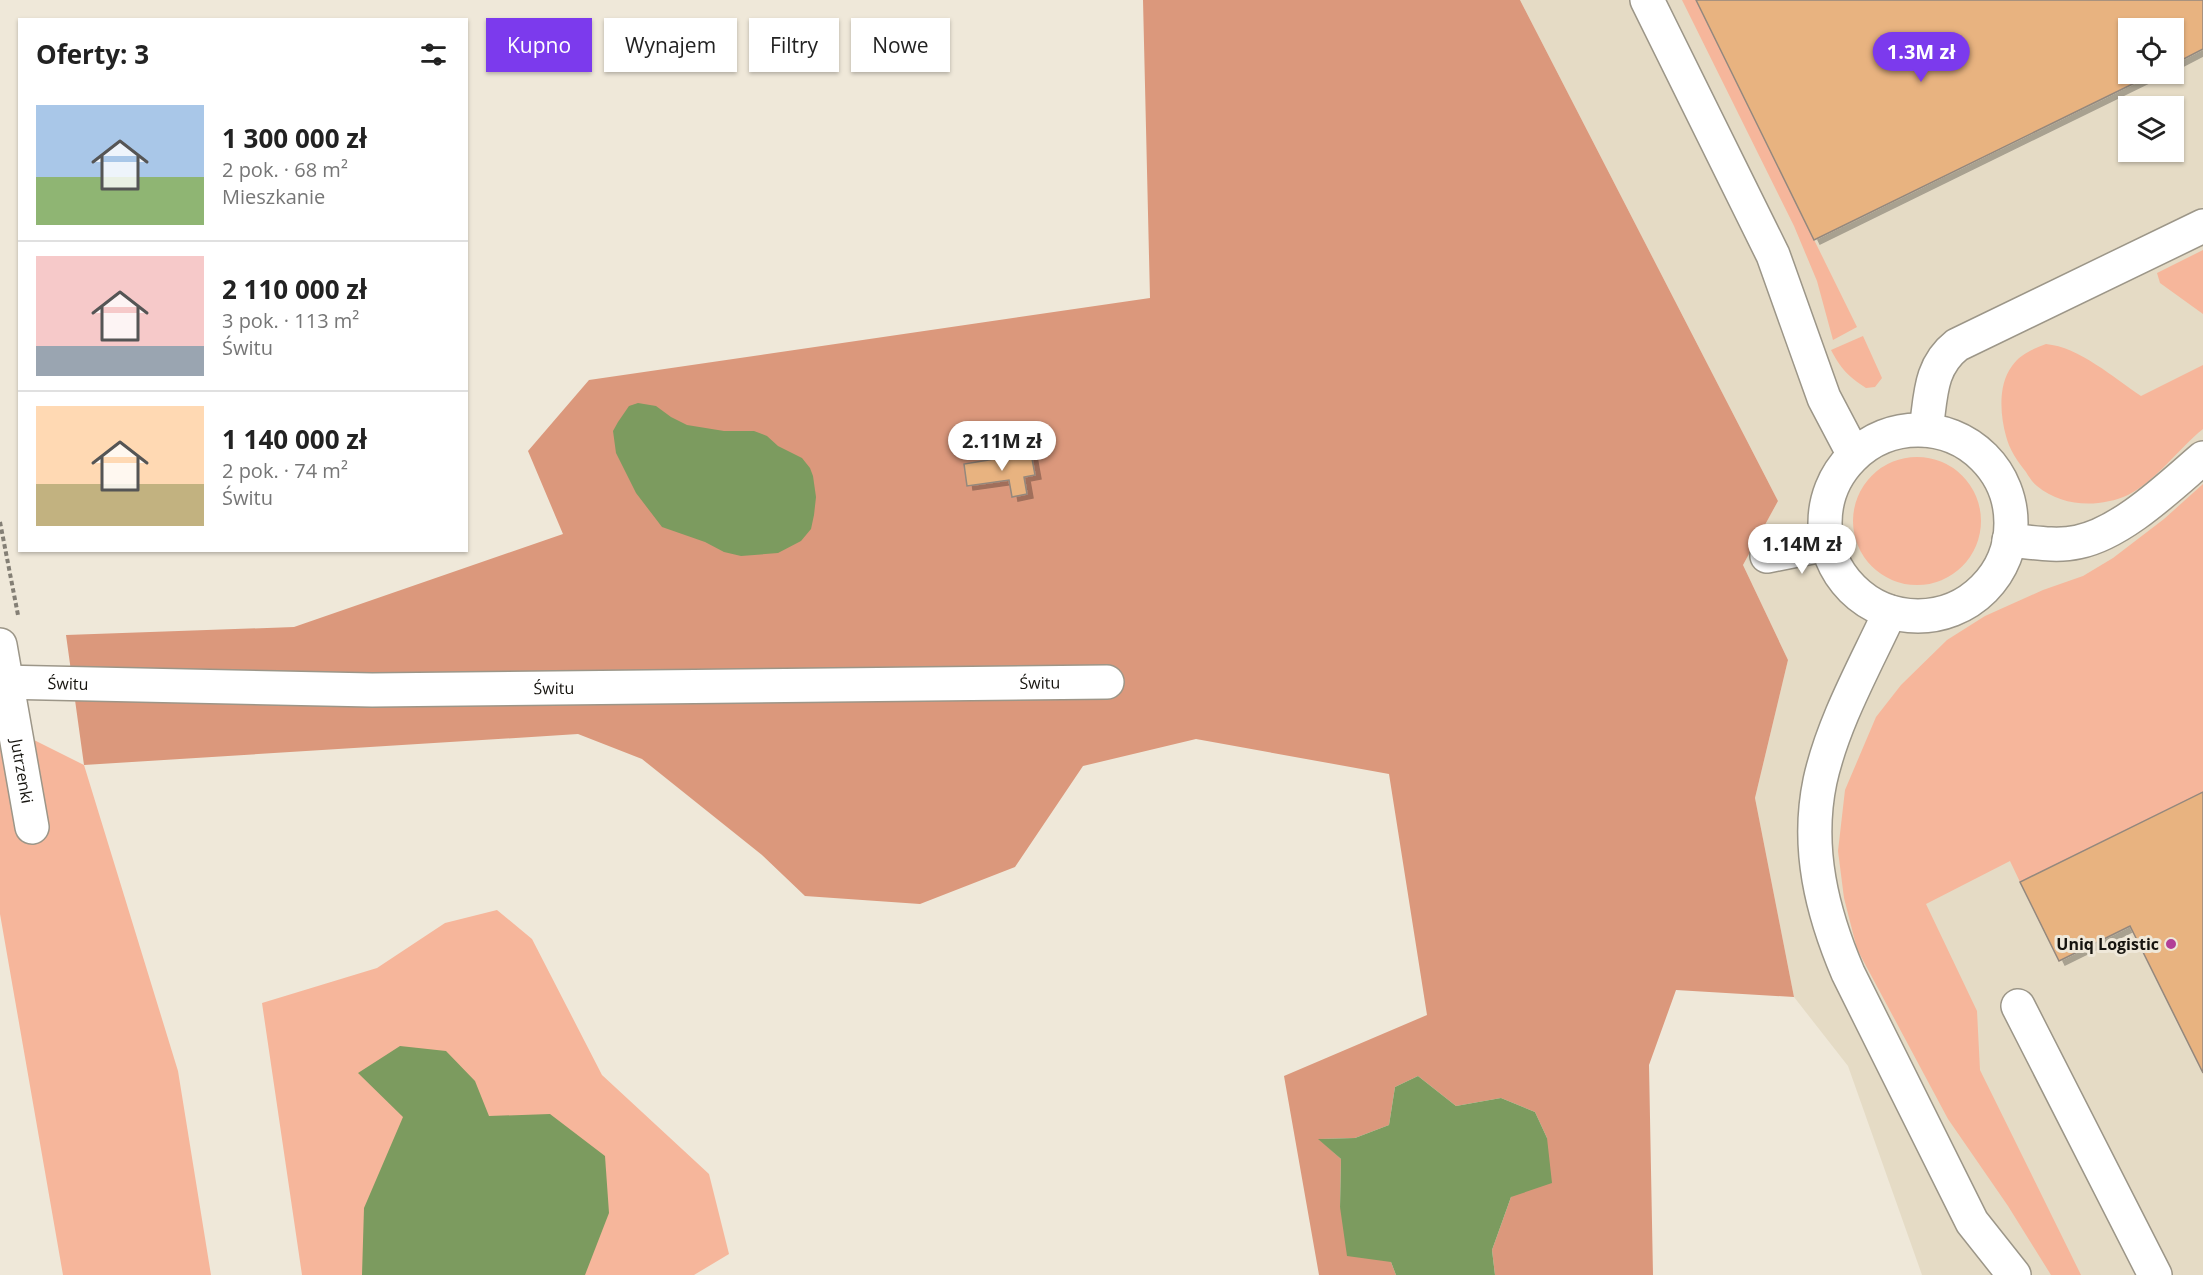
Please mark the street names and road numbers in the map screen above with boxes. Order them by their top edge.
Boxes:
street label: Świtu [47,672,89,695]
street label: Świtu [1019,672,1060,694]
street label: Świtu [533,677,574,699]
street label: Jutrzenki [5,735,39,805]

